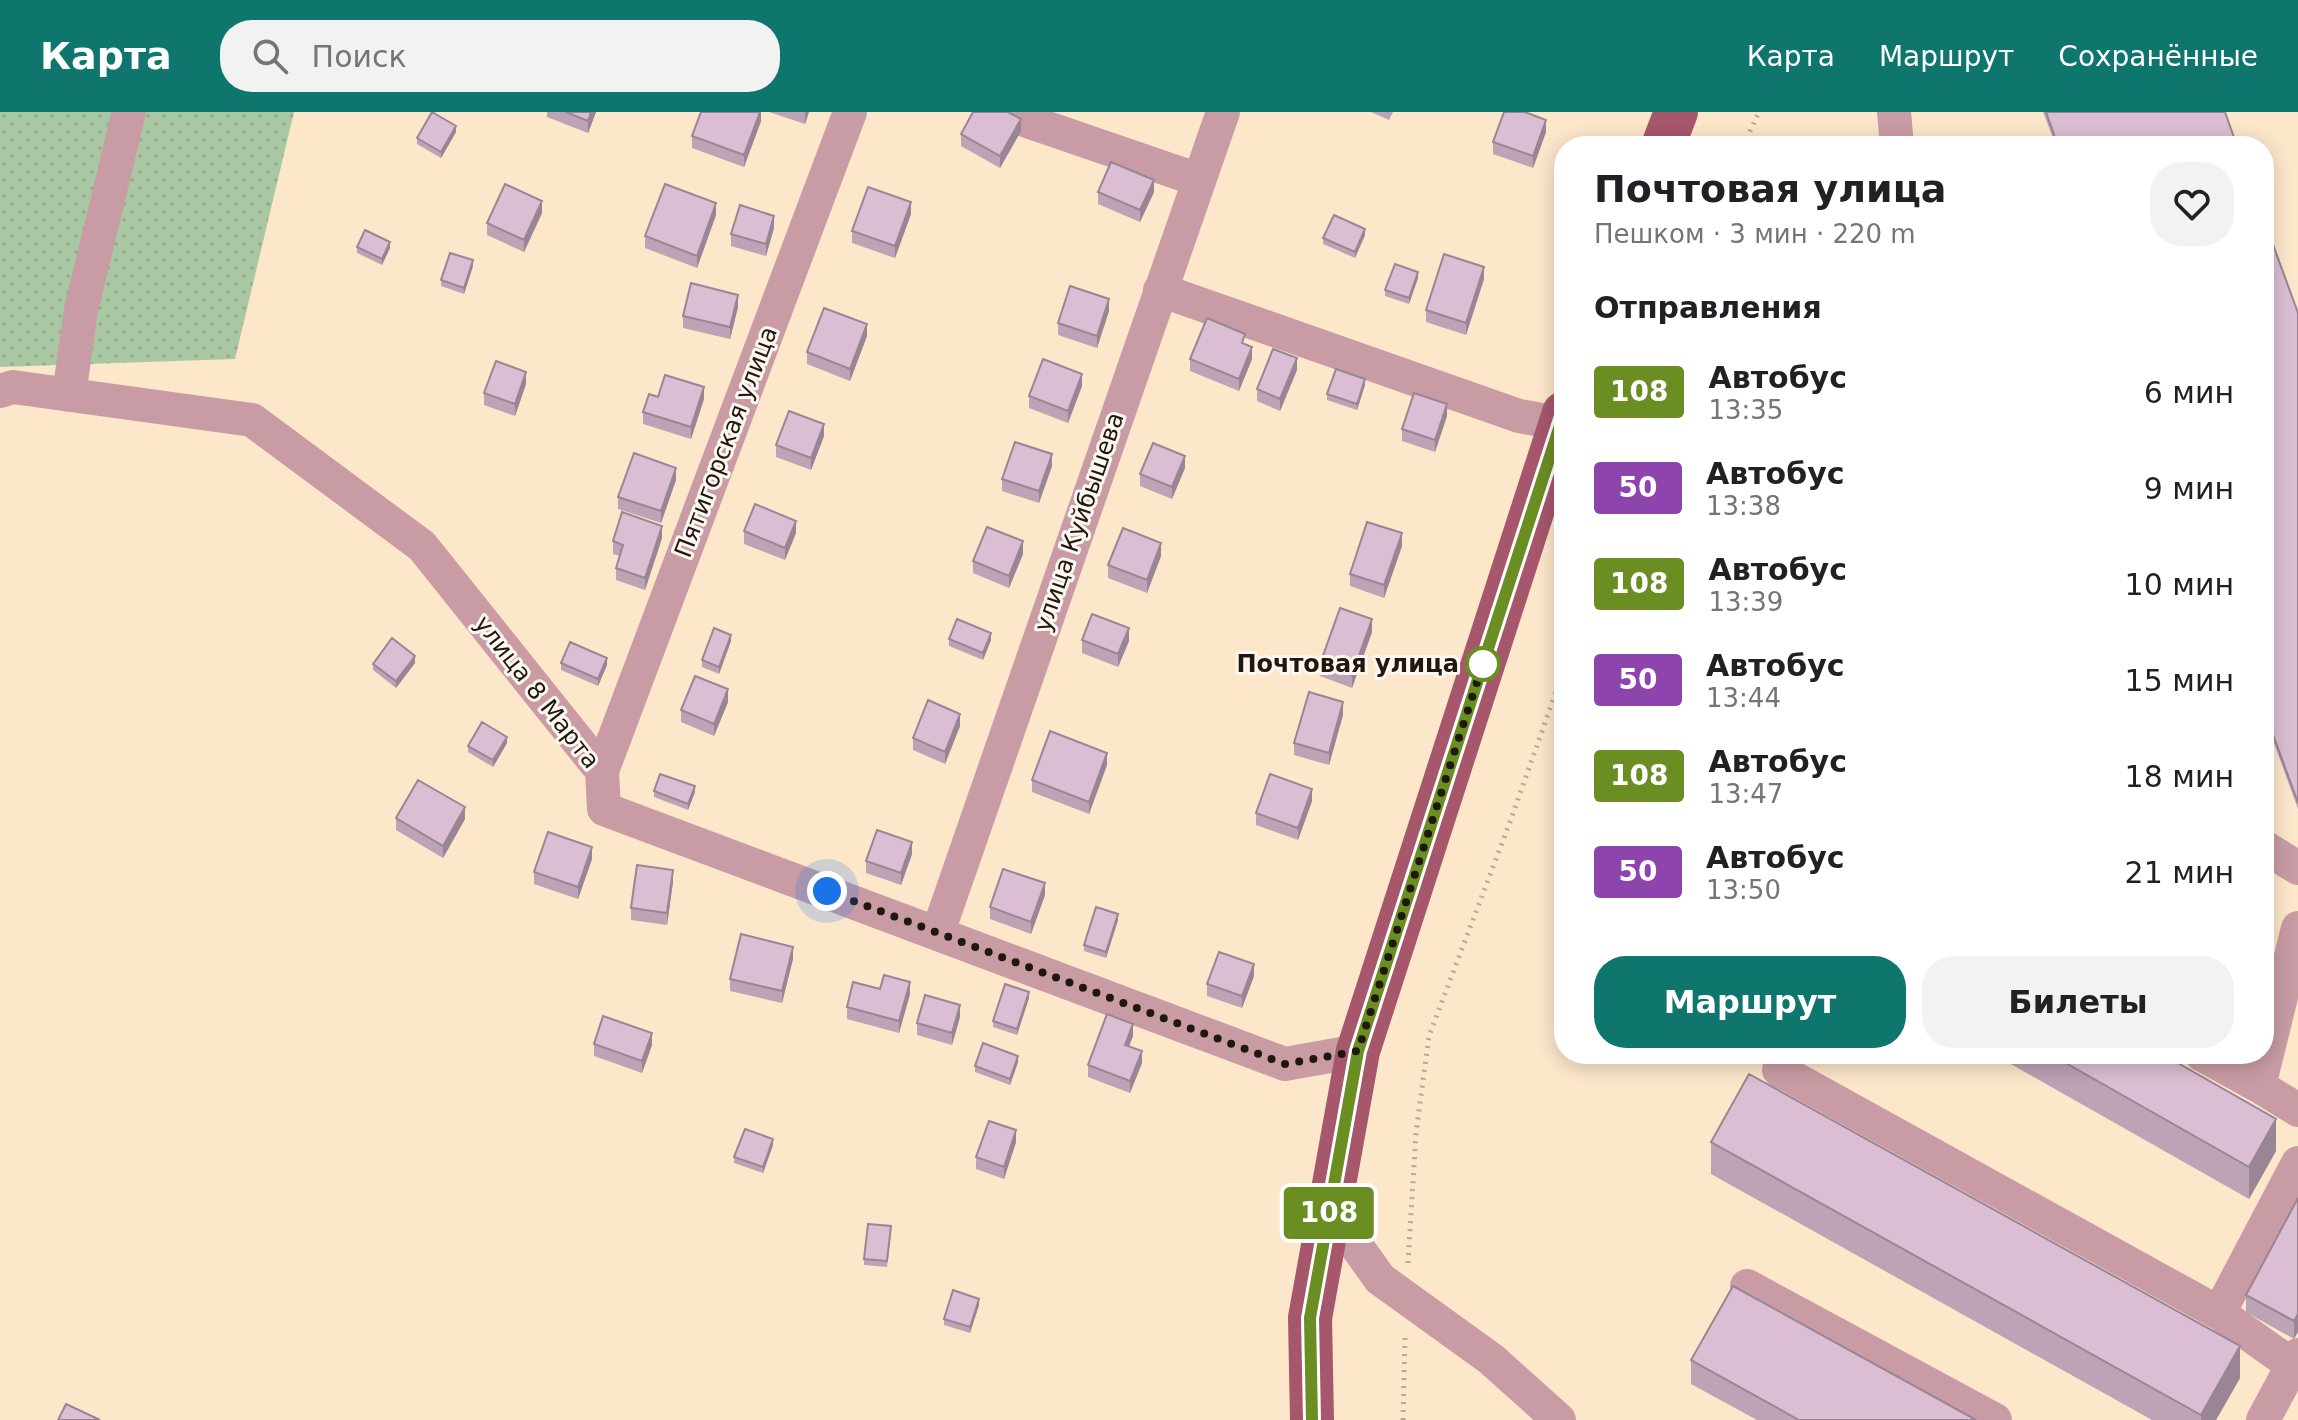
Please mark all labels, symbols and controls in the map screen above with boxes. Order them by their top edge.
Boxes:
search box [220,20,780,92]
text: Карта [40,34,172,78]
icon: search [248,34,292,78]
text: Поиск [312,39,407,74]
text: Карта [1747,40,1835,73]
text: Маршрут [1879,40,2014,73]
text: Сохранённые [2058,40,2258,73]
button: heart [2150,162,2234,246]
text: Почтовая улица [1594,167,1946,211]
text: Пешком · 3 мин · 220 m [1594,219,1916,249]
text: Отправления [1594,290,1822,325]
street label: Пятигорская улица [669,323,783,561]
text: Автобус [1708,360,1847,395]
text: 108 [1610,375,1668,408]
text: 6 мин [2144,375,2234,410]
text: 13:35 [1708,395,1783,425]
street label: улица Куйбышева [1028,409,1130,635]
text: Автобус [1706,456,1845,491]
text: 50 [1619,471,1657,504]
text: 9 мин [2144,471,2234,506]
text: 13:38 [1706,491,1781,521]
text: Автобус [1708,552,1847,587]
text: 108 [1610,567,1668,600]
text: 10 мин [2125,567,2234,602]
text: 13:39 [1708,587,1783,617]
street label: улица 8 Марта [469,610,605,774]
marker: Почтовая улица [1466,647,1500,681]
text: Автобус [1706,648,1845,683]
place label: Почтовая улица [1236,650,1459,678]
text: 50 [1619,663,1657,696]
text: 15 мин [2125,663,2234,698]
text: 13:44 [1706,683,1781,713]
text: Автобус [1708,744,1847,779]
text: 108 [1610,759,1668,792]
text: 18 мин [2125,759,2234,794]
text: 13:47 [1708,779,1783,809]
text: Автобус [1706,840,1845,875]
text: 50 [1619,855,1657,888]
text: 21 мин [2125,855,2234,890]
your location [807,871,847,911]
text: 13:50 [1706,875,1781,905]
button: Маршрут [1594,956,1906,1048]
button: Билеты [1922,956,2234,1048]
line badge: 108 [1283,1187,1375,1239]
text: 108 [1300,1196,1358,1229]

